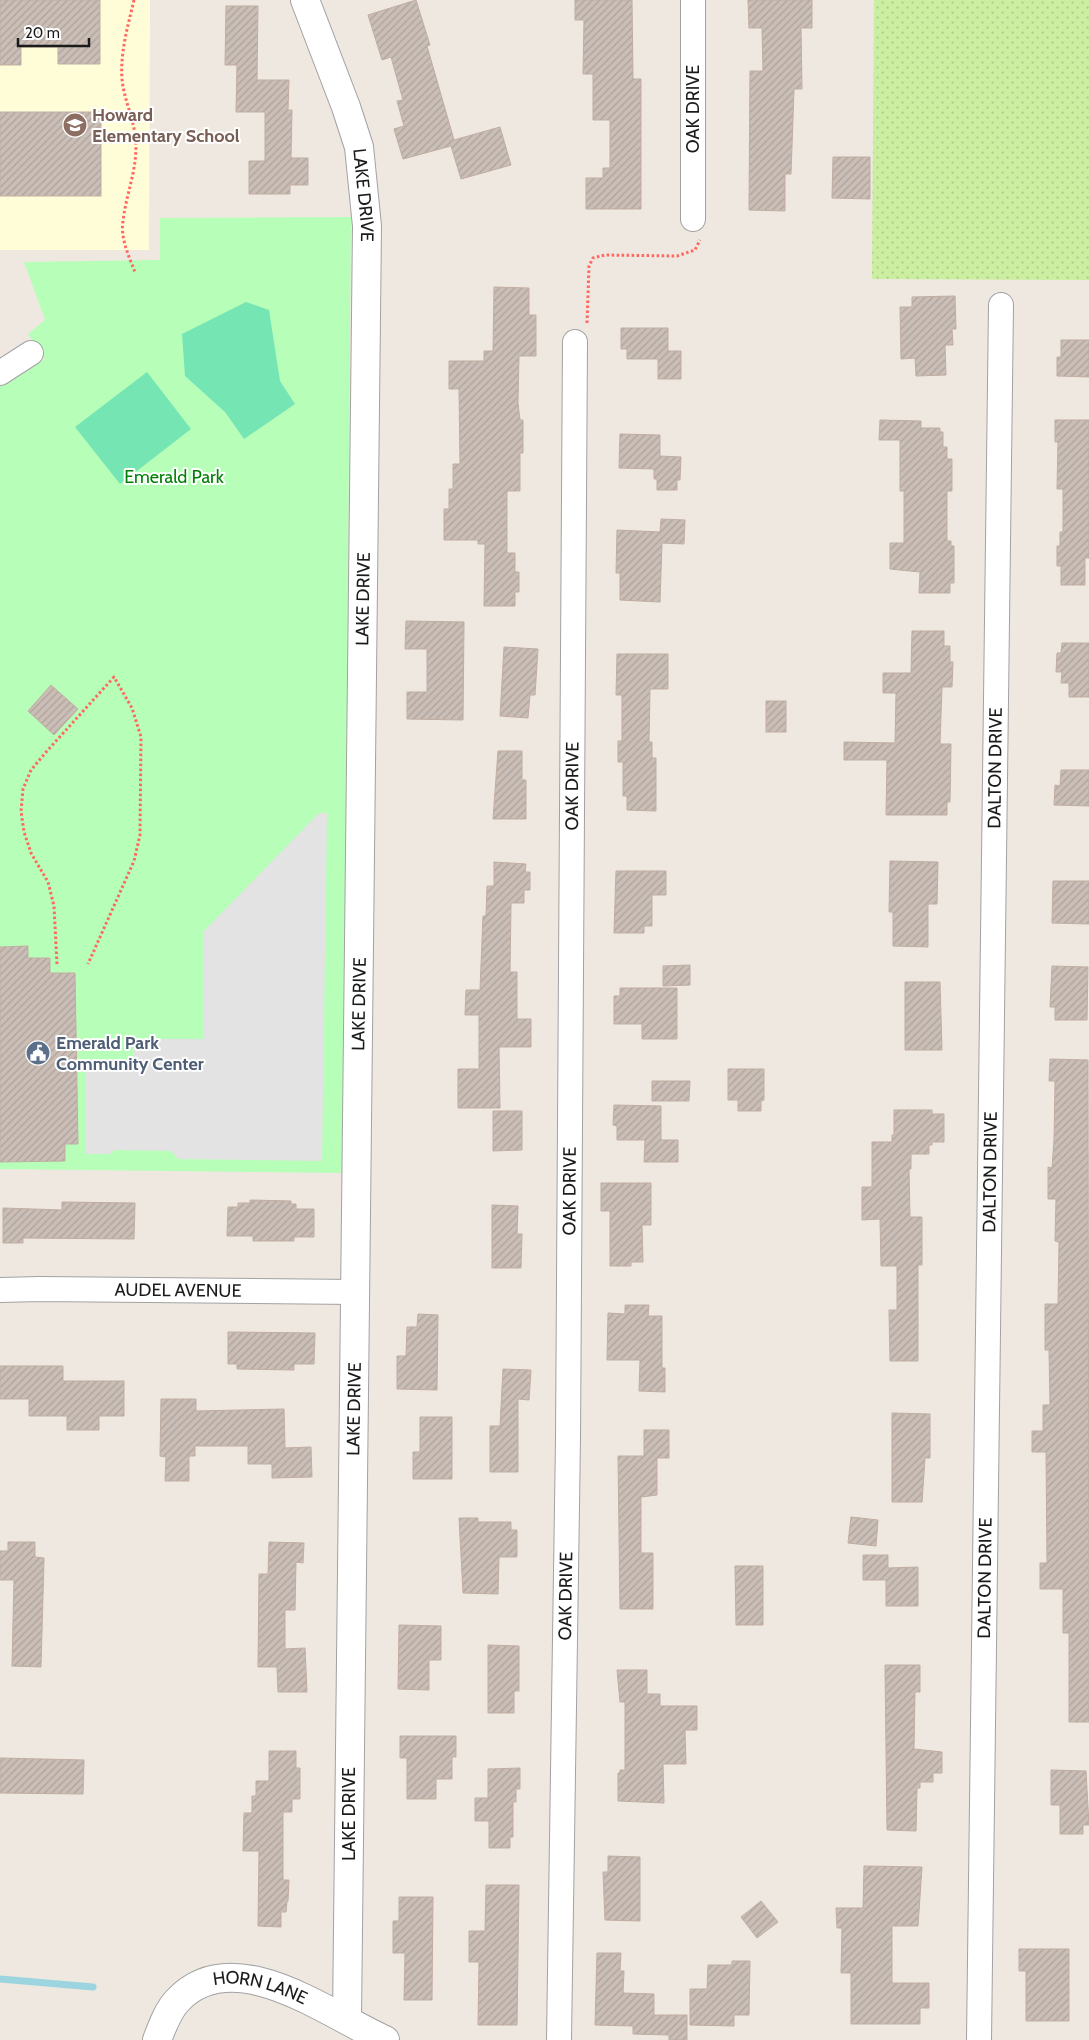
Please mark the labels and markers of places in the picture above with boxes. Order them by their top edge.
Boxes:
place label: Howard Elementary School [92,104,240,147]
school or university icon: Howard Elementary School [62,112,88,138]
place label: Emerald Park Community Center [56,1032,204,1075]
public building icon: Emerald Park Community Center [25,1040,51,1066]

